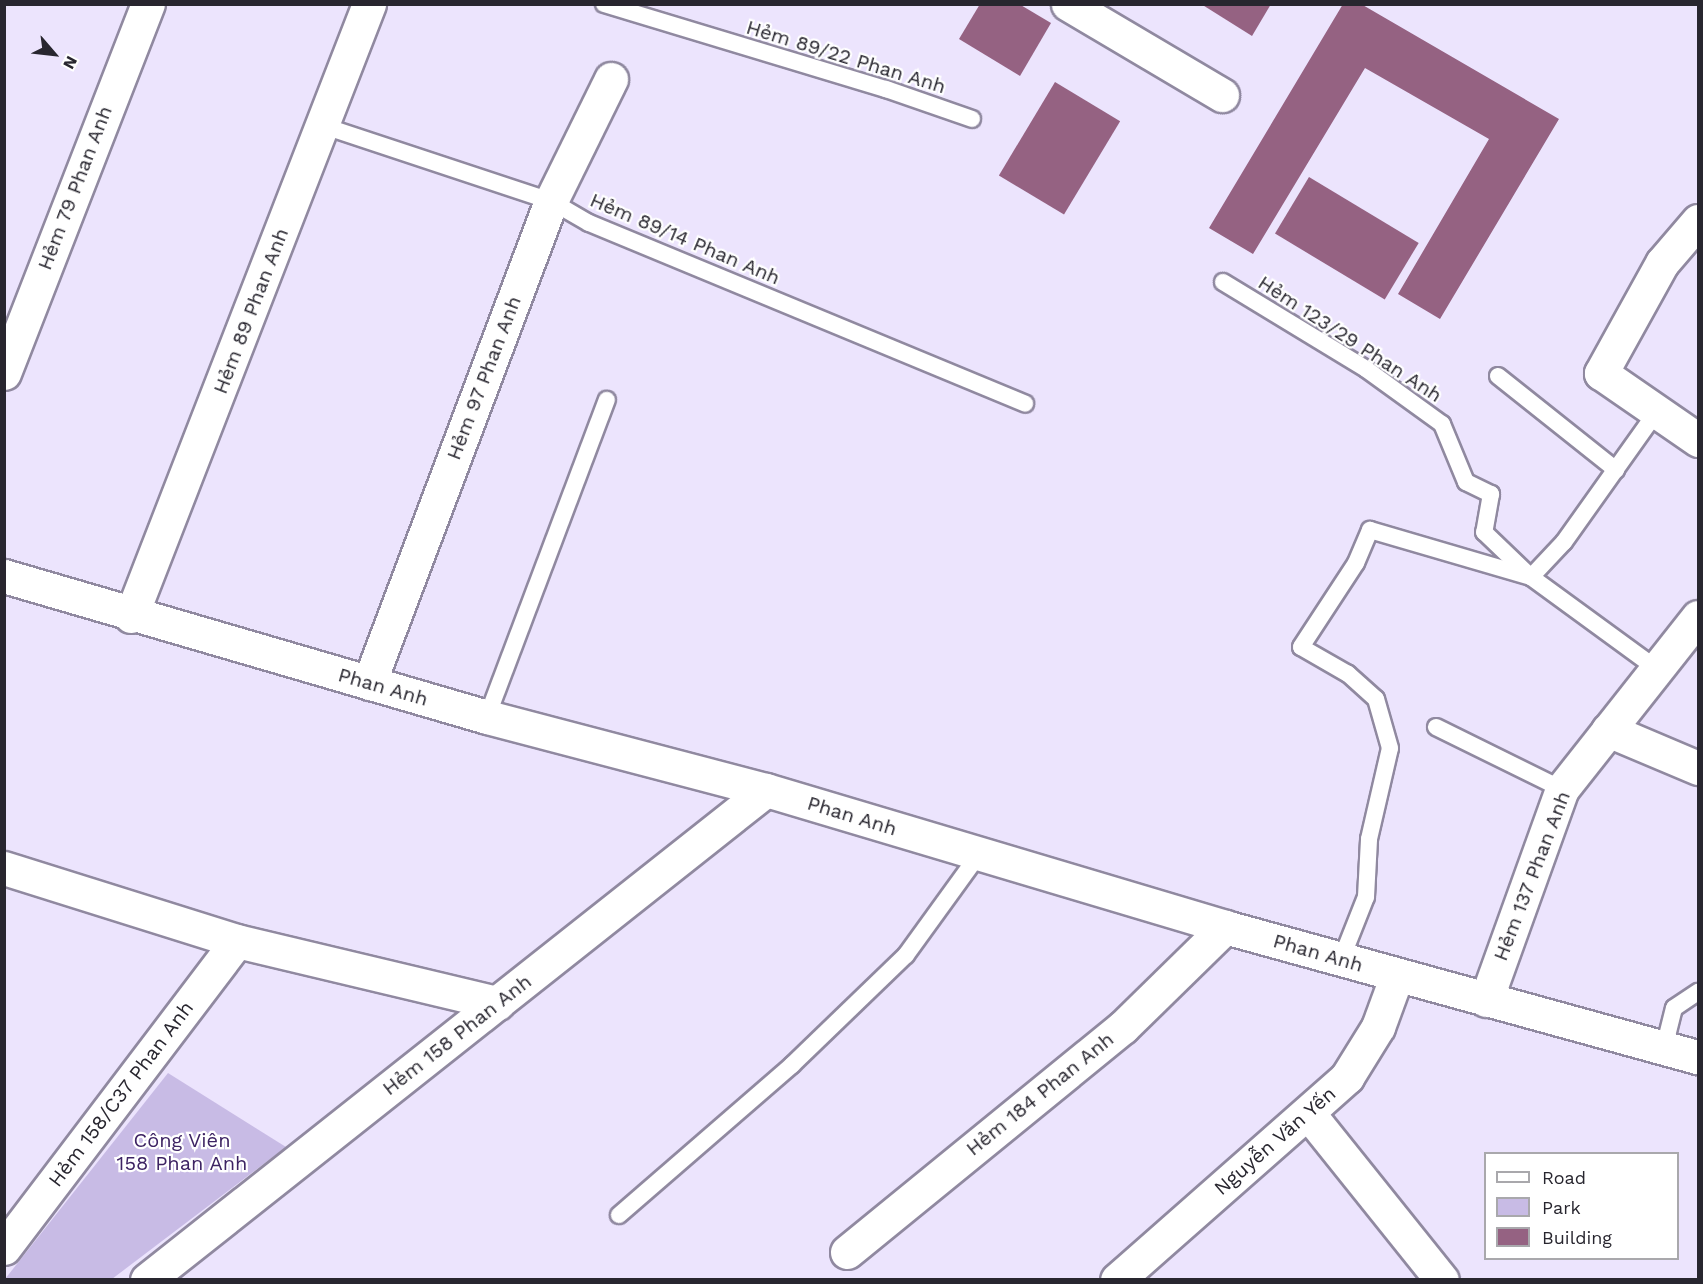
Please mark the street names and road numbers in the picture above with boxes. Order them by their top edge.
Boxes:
street label: Hẻm 89/22 Phan Anh [743,15,949,99]
street label: Hẻm 79 Phan Anh [32,102,118,274]
street label: Hẻm 89/14 Phan Anh [586,188,784,290]
street label: Hẻm 89 Phan Anh [208,224,294,398]
street label: Hẻm 123/29 Phan Anh [1253,270,1447,408]
street label: Hẻm 97 Phan Anh [441,292,527,464]
street label: Phan Anh [335,663,431,711]
street label: Hẻm 137 Phan Anh [1488,787,1576,965]
street label: Phan Anh [804,791,900,841]
street label: Phan Anh [1270,929,1366,977]
street label: Hẻm 158 Phan Anh [377,969,537,1101]
street label: Hẻm 158/C37 Phan Anh [43,996,199,1192]
street label: Hẻm 184 Phan Anh [961,1027,1119,1161]
street label: Nguyễn Văn Yến [1209,1081,1341,1201]

